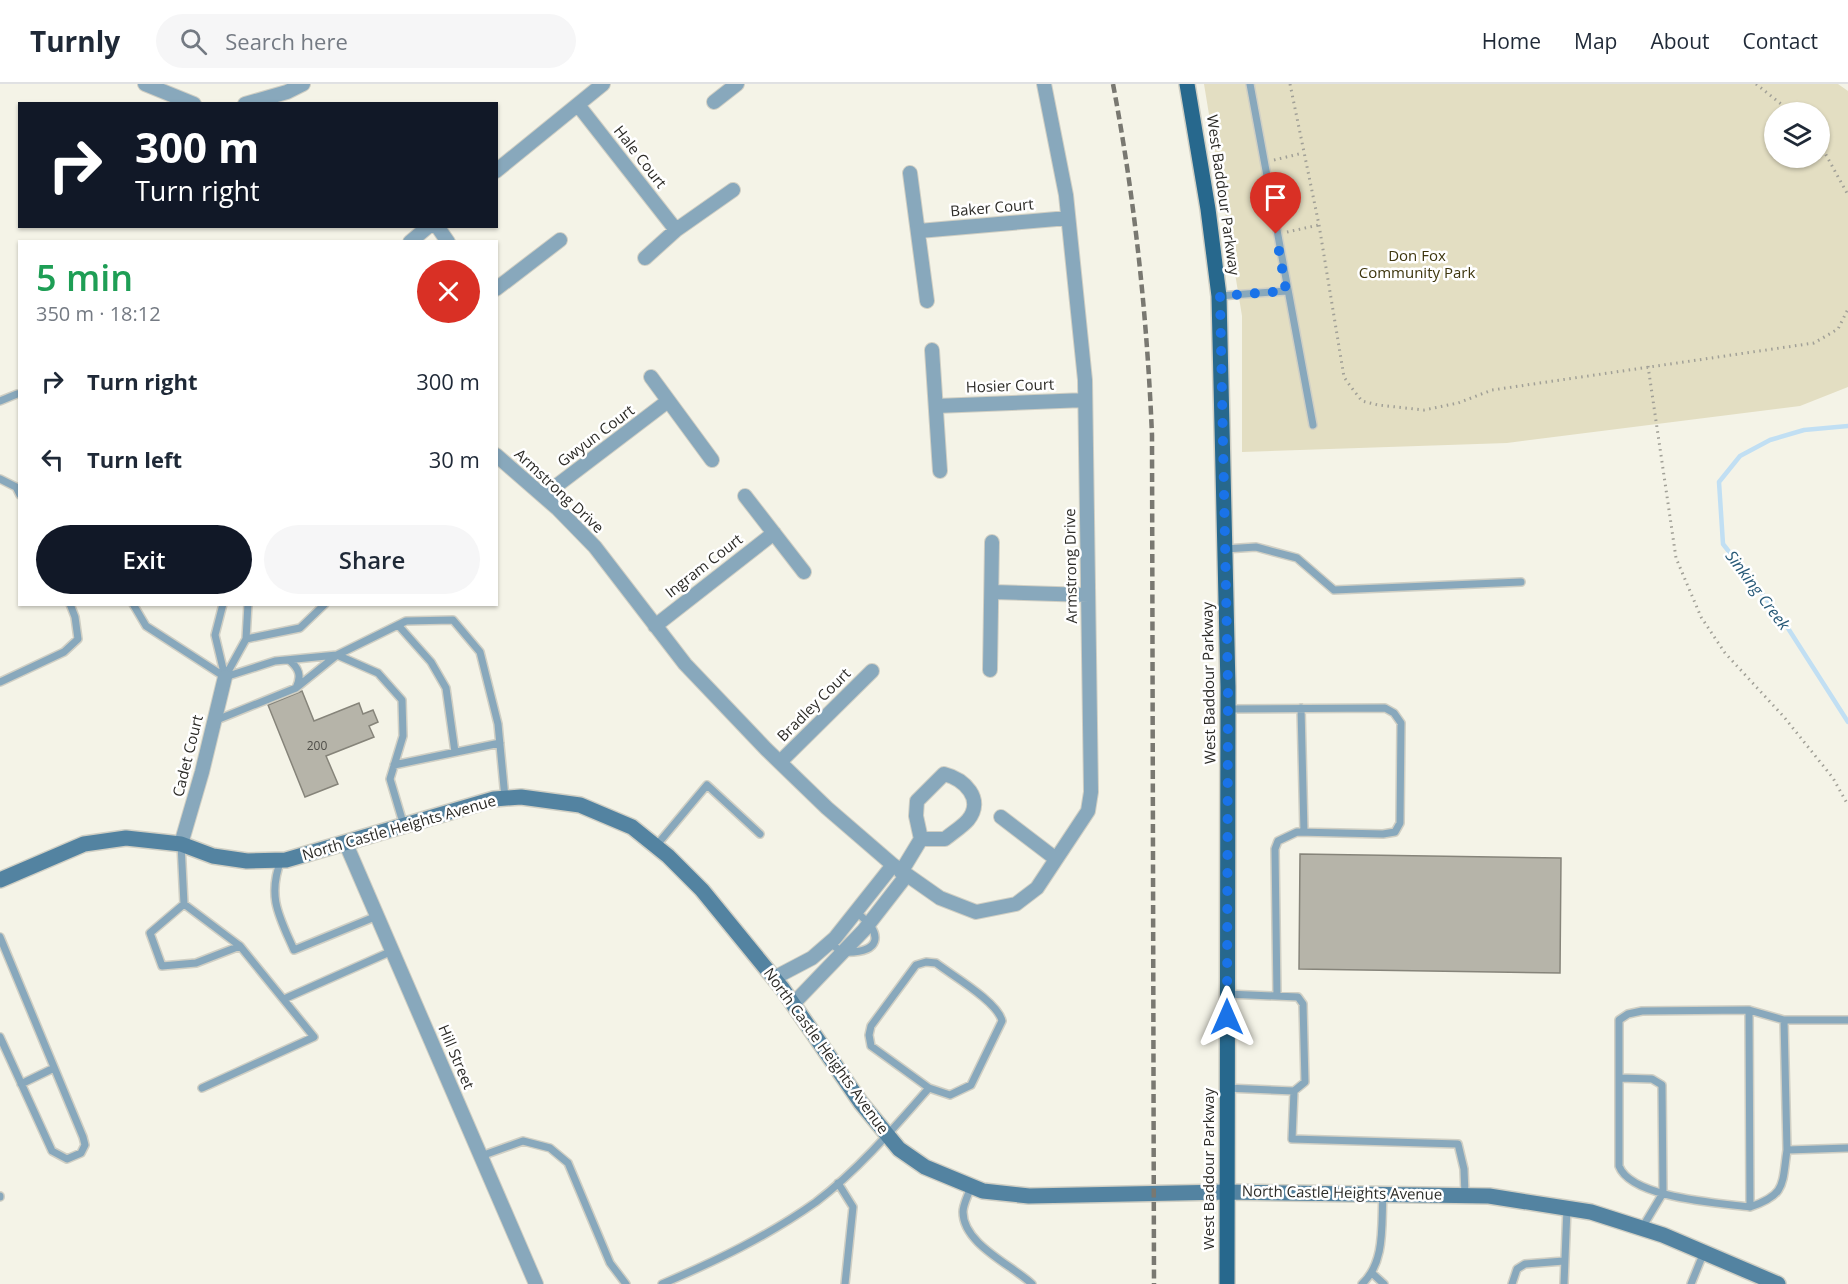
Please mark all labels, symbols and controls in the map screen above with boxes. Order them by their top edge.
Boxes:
search box [156,14,576,68]
text: Turnly [30,22,120,60]
icon: search [177,25,210,58]
text: Search here [225,26,348,56]
text: Home [1482,27,1541,55]
text: Map [1574,27,1617,55]
text: About [1650,27,1710,55]
text: Contact [1743,27,1818,55]
map controls [1764,102,1830,168]
button: layers [1764,102,1830,168]
street label: West Baddour Parkway [1203,113,1245,277]
text: 300 m [135,118,259,175]
street label: Hale Court [610,121,672,192]
icon: right [36,126,114,204]
text: Turn right [135,172,260,209]
pin [1250,172,1301,234]
icon: arrive [1259,181,1292,214]
street label: Baker Court [949,193,1034,221]
park label: Don Fox Community Park [1359,245,1475,282]
text: 5 min [36,253,133,302]
button: close [417,260,480,323]
text: 350 m · 18:12 [36,300,161,327]
icon: right [36,365,69,398]
text: Turn right [87,366,198,396]
text: 300 m [416,366,480,396]
street label: Hosier Court [965,373,1055,397]
street label: Gwyun Court [553,400,638,471]
icon: left [36,443,69,476]
text: Turn left [87,444,182,474]
text: 30 m [429,444,480,474]
street label: Armstrong Drive [511,444,609,537]
street label: Armstrong Drive [1059,508,1081,624]
button: Exit [36,525,252,594]
button: Share [264,525,480,594]
street label: Ingram Court [661,529,746,602]
water label: Sinking Creek [1721,546,1796,635]
street label: West Baddour Parkway [1197,601,1219,764]
street label: Bradley Court [772,663,854,745]
street label: Cadet Court [167,713,207,799]
house number: 200 [307,737,327,754]
street label: North Castle Heights Avenue [300,790,498,864]
street label: North Castle Heights Avenue [760,963,894,1137]
position arrow [1195,985,1259,1049]
street label: Hill Street [434,1021,479,1092]
street label: West Baddour Parkway [1198,1087,1218,1250]
street label: North Castle Heights Avenue [1242,1180,1442,1204]

